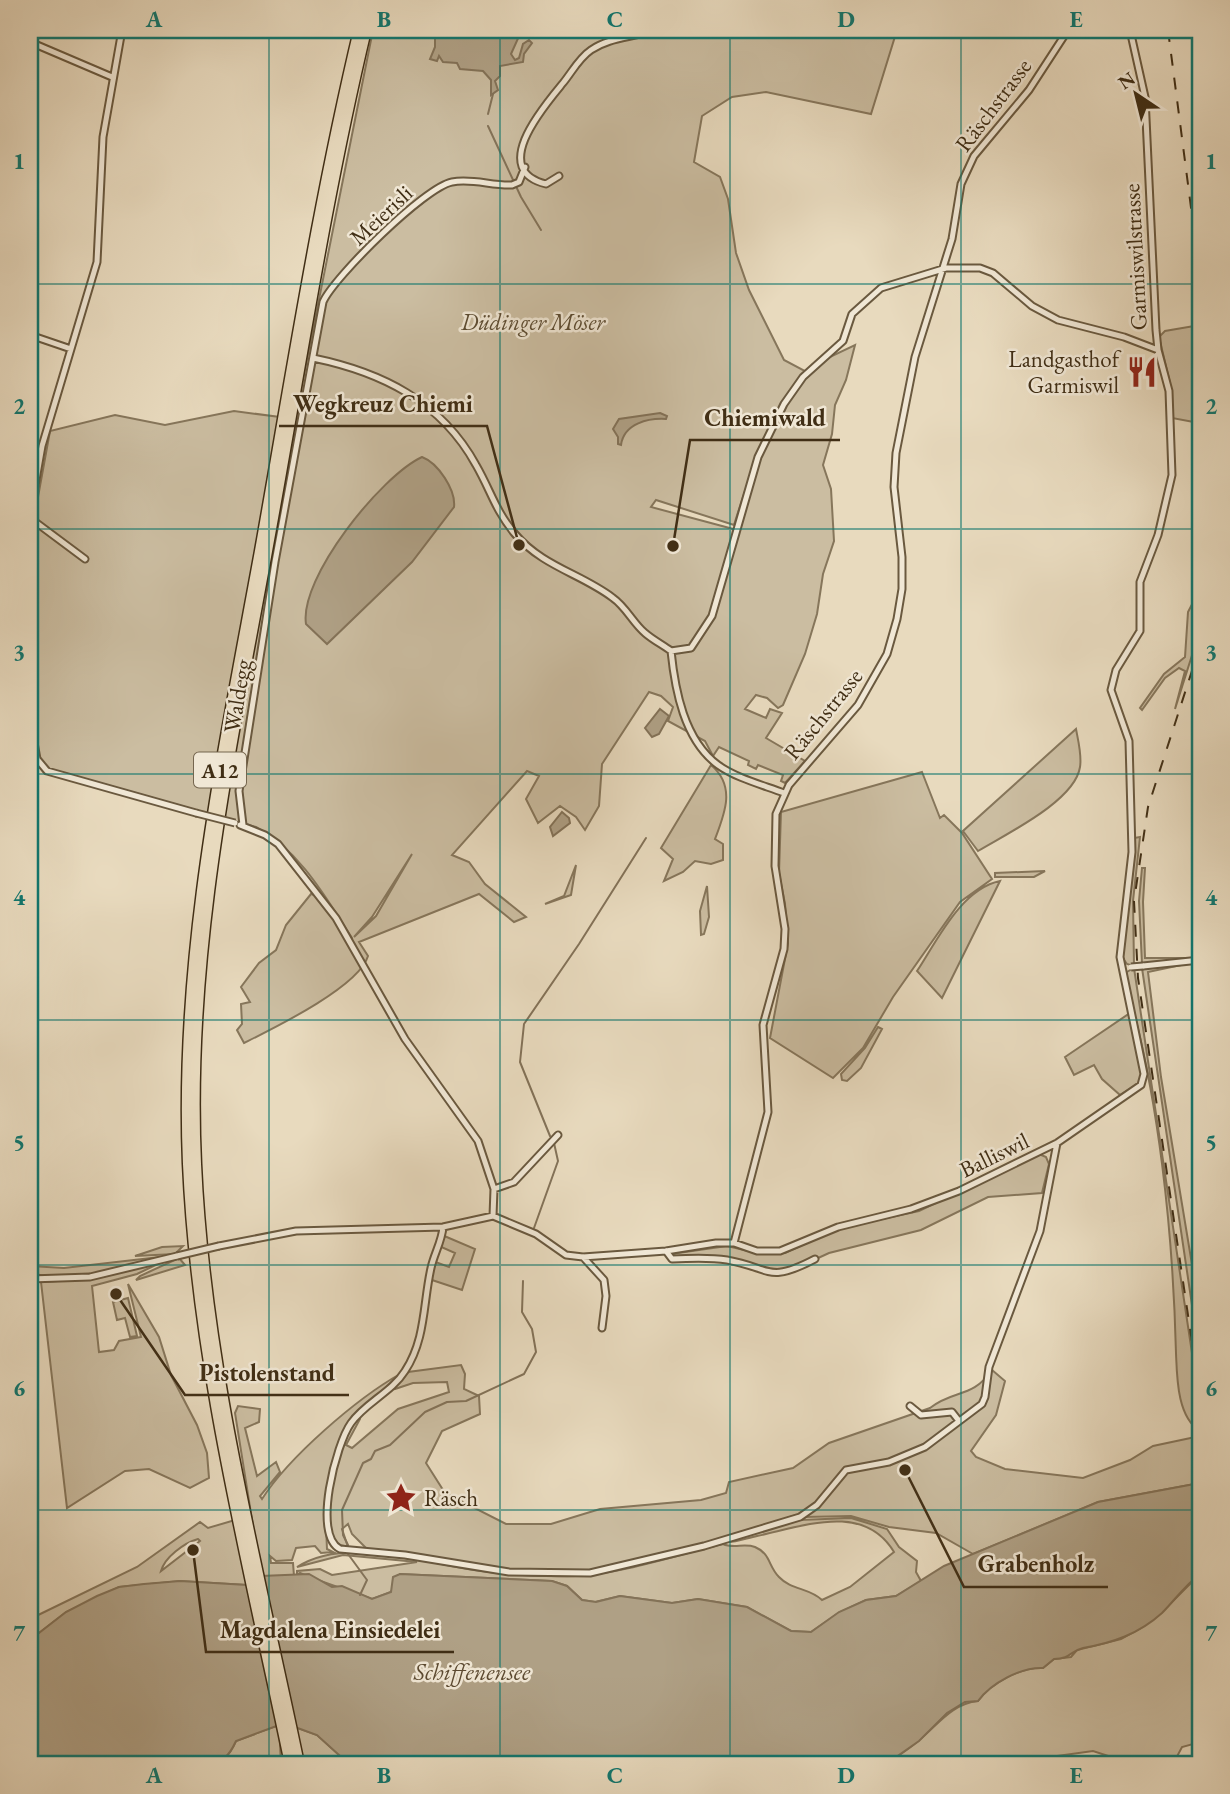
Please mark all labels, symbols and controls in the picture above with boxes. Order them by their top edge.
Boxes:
text: A [145,4,163,34]
text: B [377,4,391,34]
text: C [607,4,623,34]
text: D [837,4,855,34]
text: E [1069,4,1083,34]
street label: Räschstrasse [948,52,1038,158]
north arrow [1100,60,1170,130]
text: N [1113,65,1141,95]
text: 1 [13,146,25,176]
text: 1 [1205,146,1217,176]
street label: Meierisli [343,178,419,252]
street label: Garmiswilstrasse [1116,183,1154,331]
park label: Düdinger Möser [460,307,606,337]
place label: Landgasthof Garmiswil [1008,344,1122,400]
restaurant icon: Landgasthof Garmiswil [1125,355,1159,389]
callout: Wegkreuz Chiemi [279,381,487,426]
text: Wegkreuz Chiemi [293,388,473,420]
text: 2 [13,391,25,421]
text: 2 [1205,391,1217,421]
callout: Chiemiwald [690,395,840,440]
text: Chiemiwald [704,402,827,433]
text: 3 [13,637,25,667]
text: 3 [1205,637,1217,667]
street label: Waldegg [216,656,258,735]
street label: Räschstrasse [777,662,869,766]
road number: A12 [194,752,246,788]
text: 4 [13,882,26,912]
text: 4 [1205,882,1218,912]
street label: Balliswil [954,1125,1034,1185]
text: 5 [13,1127,25,1157]
text: 5 [1205,1127,1217,1157]
callout: Pistolenstand [185,1350,349,1395]
text: Pistolenstand [199,1357,336,1388]
text: 6 [13,1373,25,1403]
text: 6 [1205,1373,1217,1403]
place icon: Räsch [384,1481,418,1515]
place label: Räsch [424,1483,478,1513]
callout: Grabenholz [964,1542,1108,1587]
text: Grabenholz [978,1548,1095,1579]
callout: Magdalena Einsiedelei [206,1607,454,1652]
text: Magdalena Einsiedelei [220,1614,440,1646]
text: 7 [13,1618,26,1648]
text: 7 [1205,1618,1218,1648]
water label: Schiffenensee [413,1656,531,1687]
text: A [145,1760,163,1790]
text: B [377,1760,391,1790]
text: C [607,1760,623,1790]
text: D [837,1760,855,1790]
text: E [1069,1760,1083,1790]

